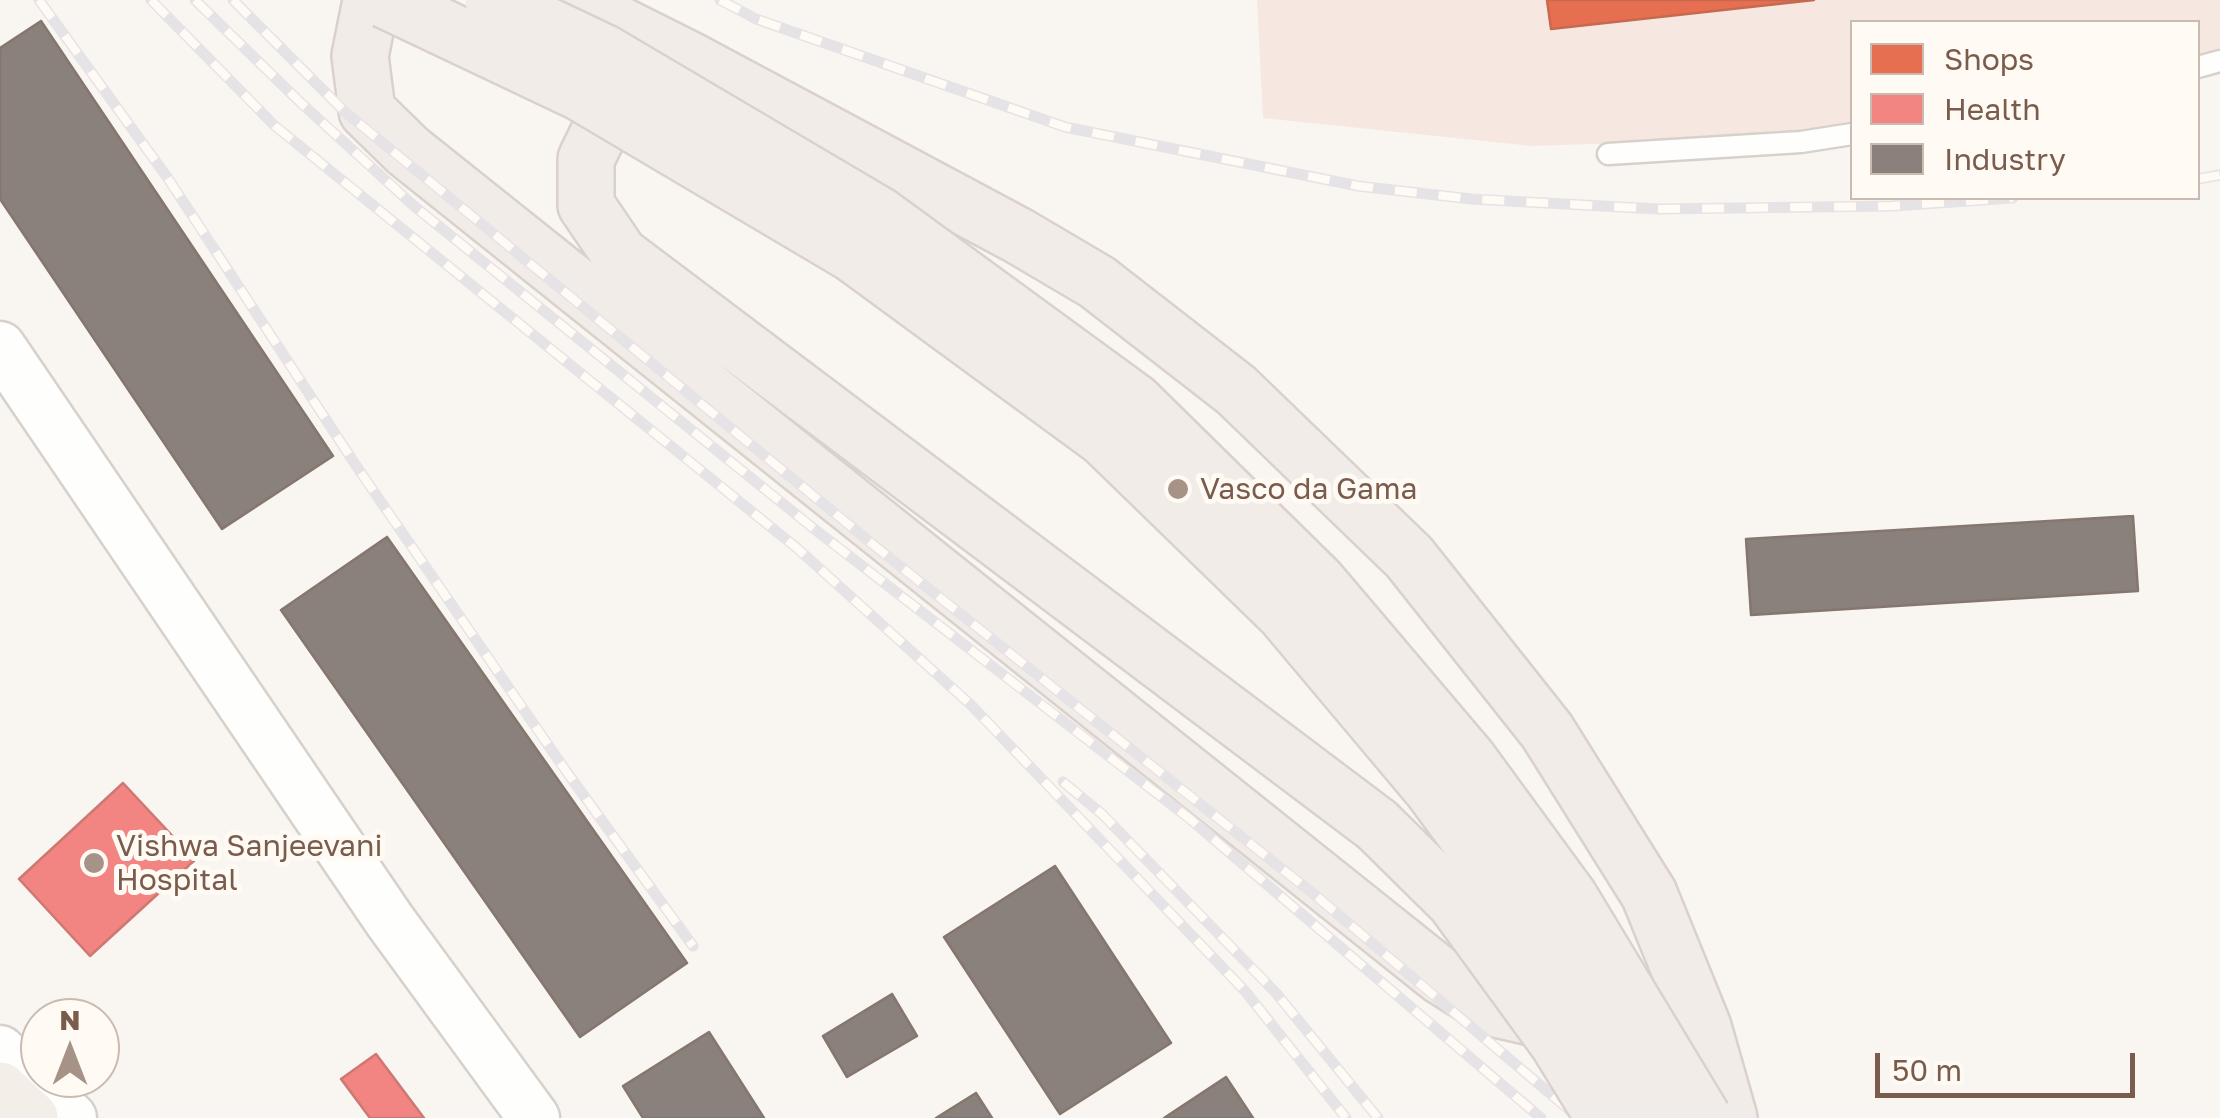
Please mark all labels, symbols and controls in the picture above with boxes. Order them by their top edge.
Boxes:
legend [1850,20,2200,200]
text: Shops [1944,41,2034,77]
text: Health [1944,91,2041,127]
text: Industry [1944,141,2066,177]
place label: Vasco da Gama [1200,471,1417,507]
marker: Vasco da Gama [1165,476,1191,502]
place label: Vishwa Sanjeevani Hospital [116,828,383,898]
marker: Vishwa Sanjeevani Hospital [81,850,107,876]
north arrow [20,998,120,1098]
text: N [59,1003,81,1036]
scale bar [1880,1033,2140,1095]
text: 50 m [1892,1052,1962,1088]

